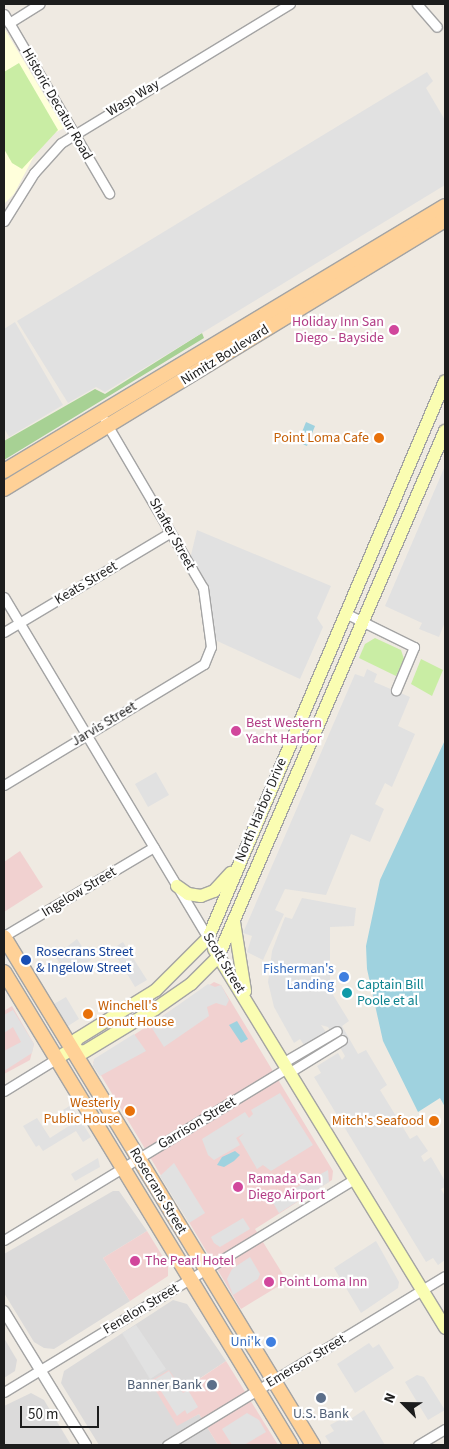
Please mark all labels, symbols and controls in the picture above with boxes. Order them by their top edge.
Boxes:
street label: Historic Decatur Road [18,45,96,163]
street label: Wasp Way [104,76,162,120]
place label: Holiday Inn San Diego - Bayside [292,314,384,347]
street label: Nimitz Boulevard [178,321,272,389]
marker: Holiday Inn San Diego - Bayside [388,324,400,336]
place label: Point Loma Cafe [274,430,369,446]
marker: Point Loma Cafe [373,432,385,444]
street label: Shafter Street [145,495,199,573]
street label: Keats Street [52,558,120,608]
street label: Jarvis Street [69,698,139,750]
place label: Best Western Yacht Harbor [246,715,322,748]
marker: Best Western Yacht Harbor [230,725,242,737]
street label: North Harbor Drive [232,756,290,864]
street label: Ingelow Street [39,863,119,921]
street label: Scott Street [199,930,249,996]
place label: Rosecrans Street & Ingelow Street [36,944,134,976]
marker: Rosecrans Street & Ingelow Street [20,954,32,966]
place label: Fisherman's Landing [263,961,334,994]
marker: Fisherman's Landing [338,971,350,983]
place label: Captain Bill Poole et al [357,977,424,1010]
marker: Captain Bill Poole et al [341,987,353,999]
place label: Winchell's Donut House [98,998,174,1030]
marker: Winchell's Donut House [82,1008,94,1020]
street label: Garrison Street [155,1093,239,1153]
place label: Westerly Public House [43,1095,120,1128]
marker: Westerly Public House [124,1105,136,1117]
place label: Mitch's Seafood [332,1113,424,1129]
marker: Mitch's Seafood [428,1115,440,1127]
street label: Rosecrans Street [126,1145,190,1237]
place label: Ramada San Diego Airport [248,1171,325,1204]
marker: Ramada San Diego Airport [232,1181,244,1193]
place label: The Pearl Hotel [145,1253,234,1269]
marker: The Pearl Hotel [129,1255,141,1267]
place label: Point Loma Inn [279,1274,367,1290]
marker: Point Loma Inn [263,1276,275,1288]
street label: Fenelon Street [100,1280,182,1338]
street label: Emerson Street [263,1331,349,1391]
place label: Uni'k [230,1334,261,1350]
marker: Uni'k [265,1336,277,1348]
place label: Banner Bank [127,1377,202,1393]
marker: Banner Bank [206,1379,218,1391]
north arrow [379,1379,429,1429]
text: N [379,1390,401,1406]
marker: U.S. Bank [315,1392,327,1404]
scale bar [22,1396,101,1428]
text: 50 m [28,1404,58,1425]
place label: U.S. Bank [293,1406,349,1422]

